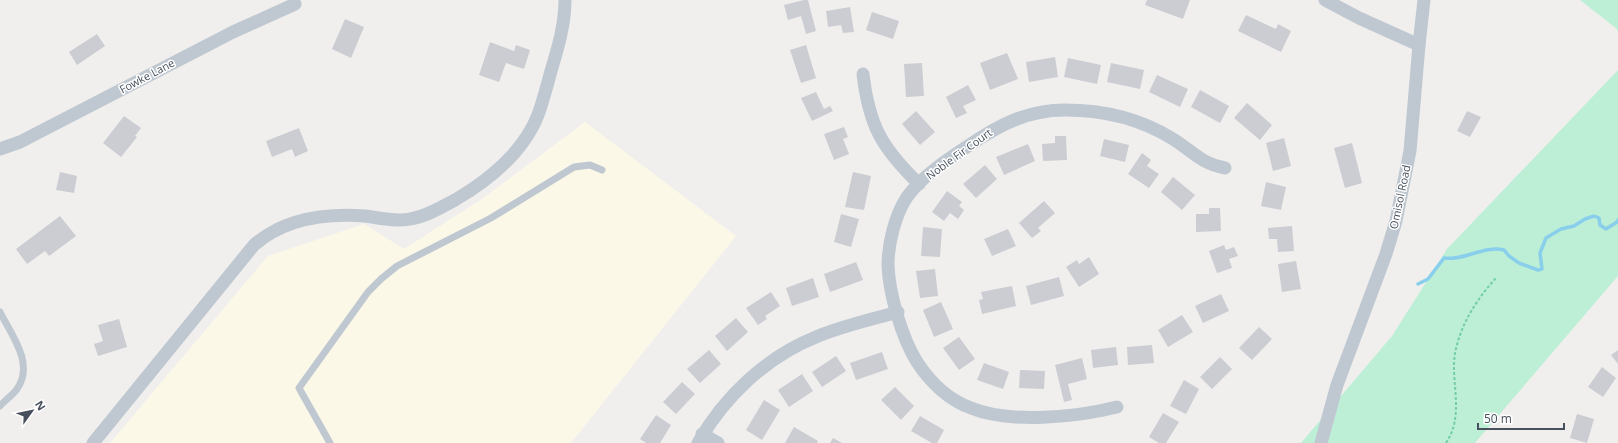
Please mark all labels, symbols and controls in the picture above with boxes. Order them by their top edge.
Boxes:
street label: Fowke Lane [117,55,177,96]
street label: Noble Fir Court [923,125,995,183]
street label: Omisol Road [1385,163,1414,230]
north arrow [12,391,52,431]
text: N [32,397,50,413]
scale bar [1478,405,1564,431]
text: 50 m [1484,410,1512,427]

